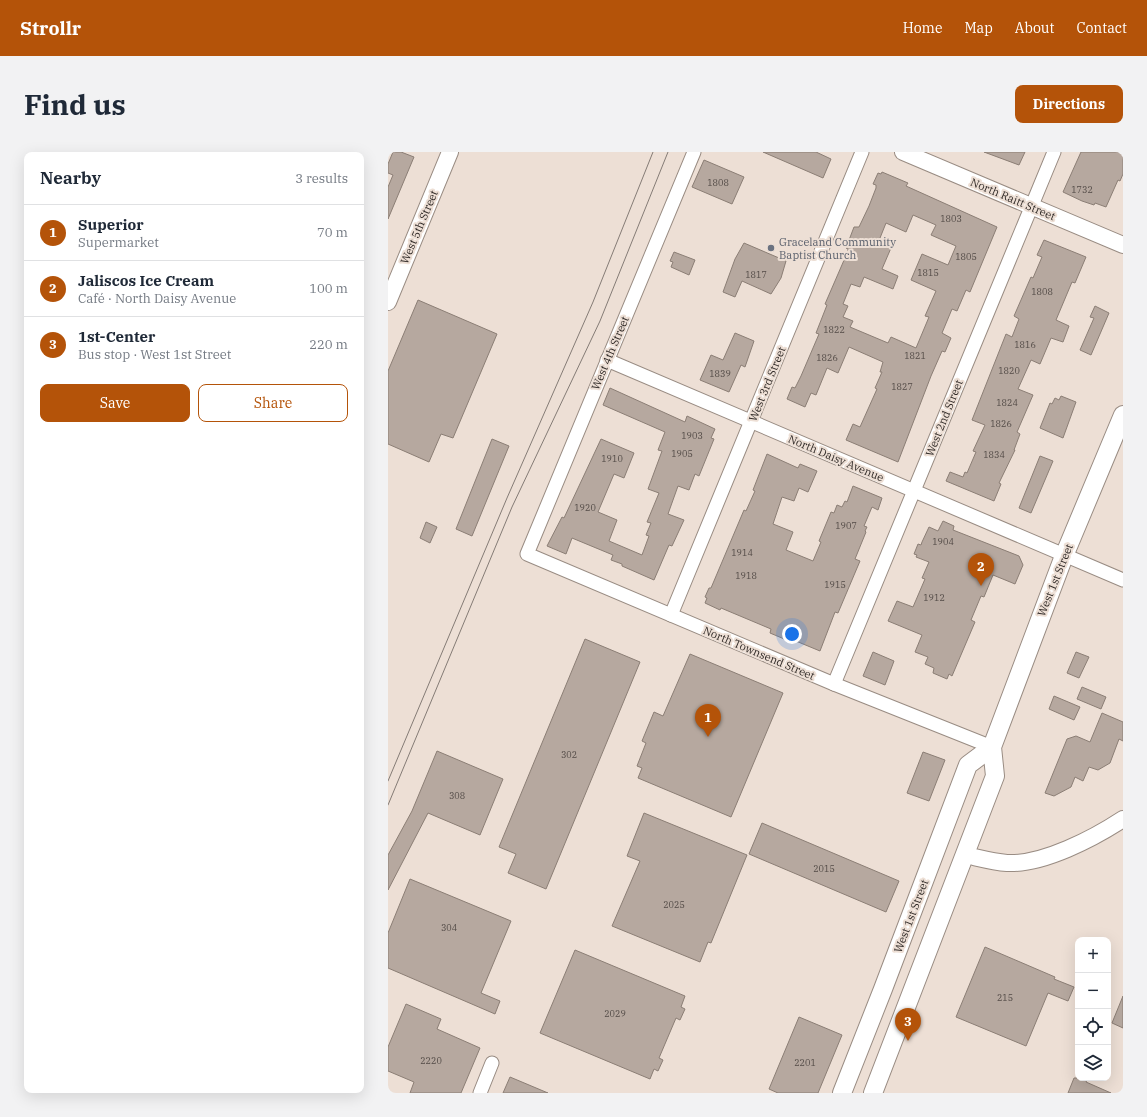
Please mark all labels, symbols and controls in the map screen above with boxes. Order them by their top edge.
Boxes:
text: Strollr [20,16,81,40]
text: Home [903,19,942,37]
text: Map [964,19,993,37]
text: About [1015,19,1054,37]
text: Contact [1076,19,1127,37]
button: Directions [1015,85,1123,123]
text: Find us [24,86,126,123]
text: Nearby [40,167,101,189]
text: 3 results [295,170,348,187]
street label: North Raitt Street [968,175,1058,223]
house number: 1808 [707,177,729,188]
house number: 1732 [1071,184,1093,195]
street label: West 5th Street [397,188,441,266]
house number: 1803 [940,213,962,224]
text: Superior [78,215,144,234]
text: 1 [49,224,57,241]
text: 70 m [317,224,348,241]
text: Supermarket [78,234,159,251]
place label: Graceland Community Baptist Church [779,235,896,262]
marker: Graceland Community Baptist Church [766,243,776,253]
house number: 1805 [955,251,977,262]
house number: 1815 [917,267,939,278]
house number: 1817 [745,269,767,280]
text: Jaliscos Ice Cream [78,271,214,290]
text: 2 [49,280,57,297]
text: 100 m [309,280,348,297]
house number: 1808 [1031,286,1053,297]
text: Café · North Daisy Avenue [78,290,236,307]
street label: West 4th Street [588,314,632,392]
house number: 1822 [823,324,845,335]
text: 1st-Center [78,327,156,346]
text: 3 [49,336,57,353]
text: 220 m [309,336,348,353]
house number: 1816 [1014,339,1036,350]
street label: West 3rd Street [746,344,788,423]
text: Bus stop · West 1st Street [78,346,231,363]
house number: 1821 [904,350,926,361]
house number: 1826 [816,352,838,363]
house number: 1820 [998,365,1020,376]
house number: 1839 [709,368,731,379]
street label: West 2nd Street [922,377,966,458]
house number: 1827 [891,381,913,392]
button: Save [40,384,190,422]
button: Share [198,384,348,422]
house number: 1824 [996,397,1018,408]
house number: 1826 [990,418,1012,429]
house number: 1903 [681,430,703,441]
street label: North Daisy Avenue [786,432,886,485]
house number: 1905 [671,448,693,459]
house number: 1834 [983,449,1005,460]
house number: 1910 [601,453,623,464]
house number: 1920 [574,502,596,513]
house number: 1907 [835,520,857,531]
house number: 1904 [932,536,954,547]
street label: West 1st Street [1034,542,1076,618]
house number: 1914 [731,547,753,558]
pin: 2 [968,553,994,586]
house number: 1918 [735,570,757,581]
house number: 1915 [824,579,846,590]
house number: 1912 [923,592,945,603]
street label: North Townsend Street [701,623,817,683]
your location [782,624,802,644]
pin: 1 [695,704,721,737]
house number: 302 [561,749,577,760]
house number: 308 [449,790,465,801]
house number: 2015 [813,863,835,874]
street label: West 1st Street [891,877,931,954]
house number: 2025 [663,899,685,910]
house number: 304 [441,922,457,933]
map controls [1075,937,1111,1081]
button: + [1075,937,1111,973]
button: − [1075,973,1111,1009]
house number: 215 [997,992,1013,1003]
house number: 2029 [604,1008,626,1019]
pin: 3 [895,1008,921,1041]
button: locate [1075,1009,1111,1045]
button: layers [1075,1045,1111,1081]
house number: 2220 [420,1055,442,1066]
house number: 2201 [794,1057,816,1068]

